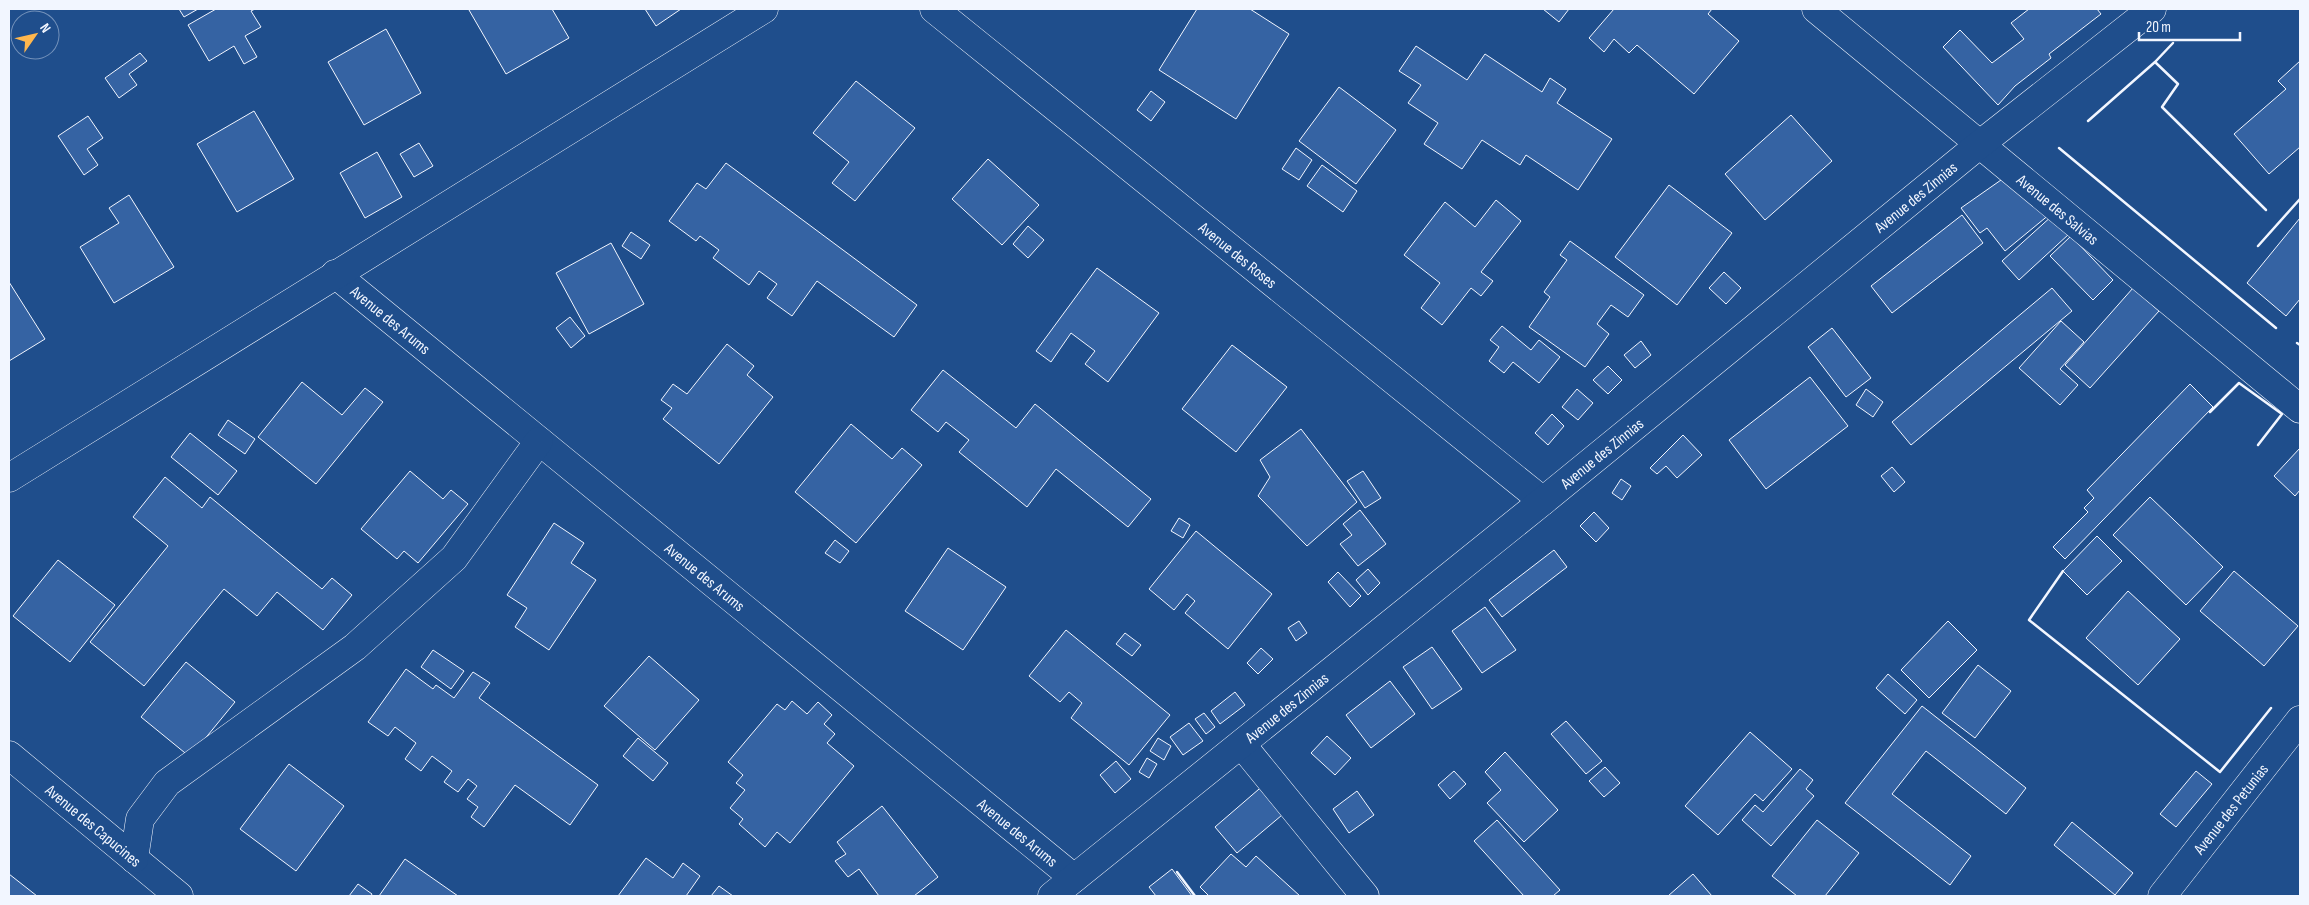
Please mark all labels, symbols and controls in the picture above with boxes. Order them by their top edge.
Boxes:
north arrow [10,10,60,60]
scale bar [2139,10,2240,42]
text: 20 m [2146,18,2171,37]
text: N [36,20,55,36]
street label: Avenue des Zinnias [1870,158,1962,238]
street label: Avenue des Salvias [2012,170,2102,250]
street label: Avenue des Roses [1194,218,1280,293]
street label: Avenue des Arums [345,282,434,359]
street label: Avenue des Zinnias [1557,415,1648,494]
street label: Avenue des Arums [660,539,748,616]
street label: Avenue des Zinnias [1241,669,1333,748]
street label: Avenue des Petunias [2190,760,2273,859]
street label: Avenue des Capucines [40,781,145,872]
street label: Avenue des Arums [972,794,1061,872]

